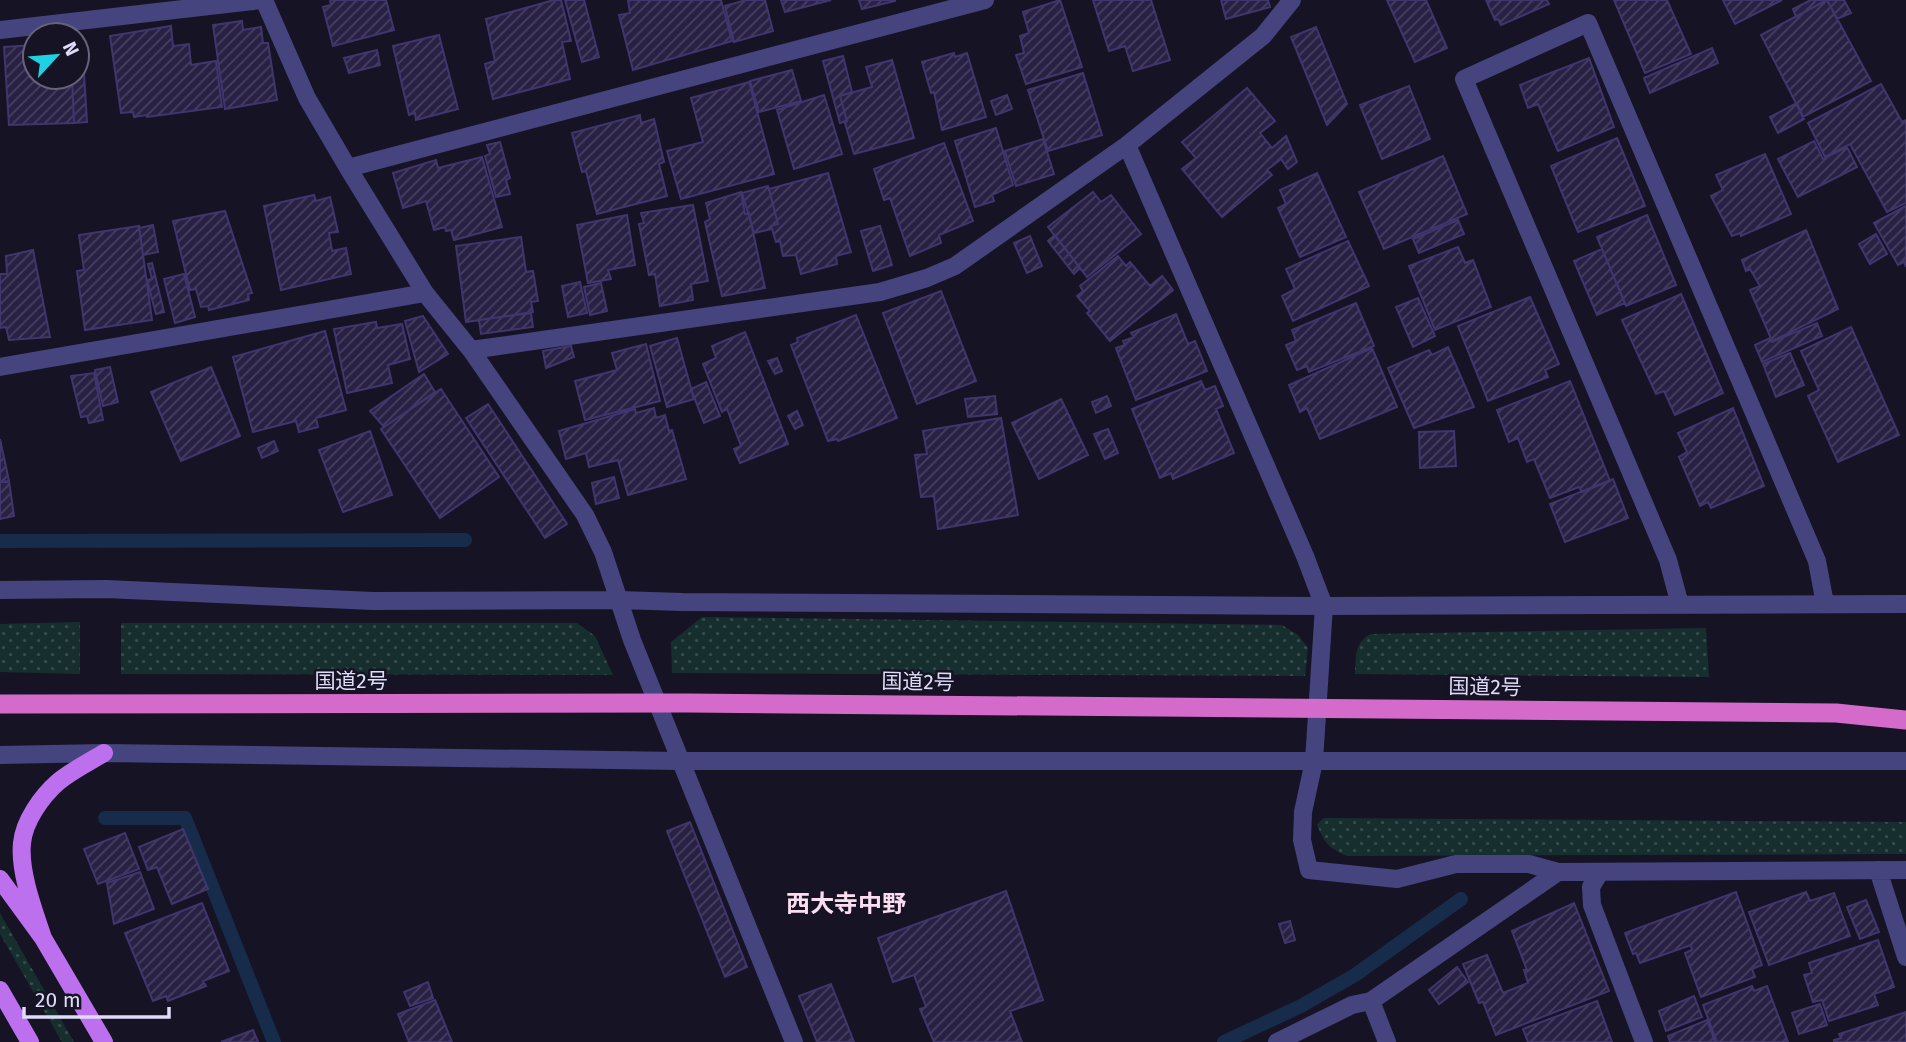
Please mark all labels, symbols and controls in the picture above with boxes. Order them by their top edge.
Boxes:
north arrow [21,21,91,91]
text: N [58,38,84,59]
street label: 国道2号 [314,668,388,694]
street label: 国道2号 [881,668,955,696]
street label: 国道2号 [1448,673,1522,701]
district label: 西大寺中野 [786,890,906,918]
scale bar [24,976,170,1020]
text: 20 m [35,987,81,1013]

